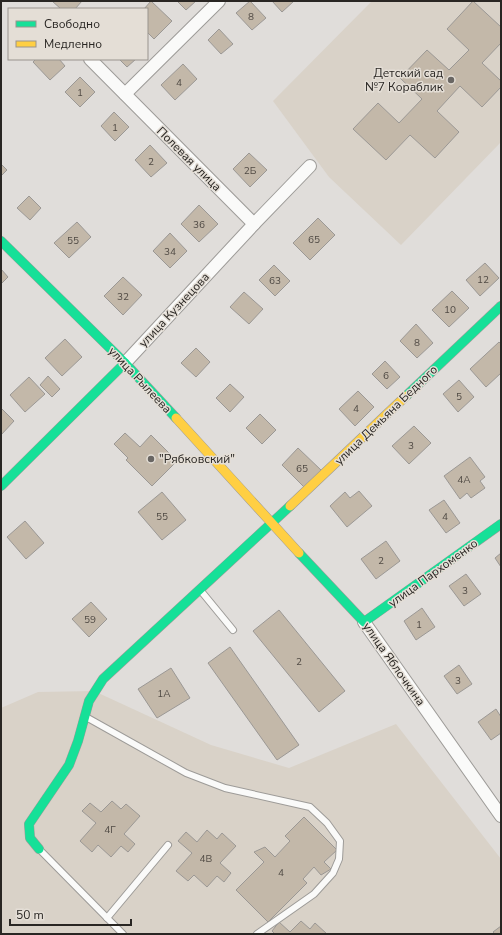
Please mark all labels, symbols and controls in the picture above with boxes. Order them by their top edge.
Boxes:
legend [8,8,148,60]
house number: 8 [248,10,254,24]
text: Свободно [44,16,100,32]
text: Медленно [44,36,102,52]
place label: Детский сад №7 Кораблик [365,65,444,95]
marker: Детский сад №7 Кораблик [446,75,456,85]
house number: 4 [176,76,182,90]
house number: 1 [77,86,83,100]
house number: 1 [112,121,118,135]
street label: Полевая улица [153,123,225,195]
house number: 2 [148,155,154,169]
house number: 2Б [244,164,257,178]
house number: 36 [193,218,205,232]
house number: 65 [308,233,320,247]
house number: 55 [67,234,79,248]
house number: 34 [164,245,176,259]
street label: улица Кузнецова [135,269,213,351]
house number: 12 [477,273,489,287]
house number: 63 [269,274,281,288]
house number: 32 [117,290,129,304]
house number: 10 [444,303,456,317]
house number: 8 [414,336,420,350]
street label: улица Рылеева [105,343,175,417]
street label: улица Демьяна Бедного [331,361,441,468]
house number: 6 [383,369,389,383]
house number: 5 [456,390,462,404]
house number: 4 [353,402,359,416]
house number: 3 [408,439,414,453]
place label: "Рябковский" [159,451,235,467]
marker: "Рябковский" [146,454,156,464]
house number: 65 [296,462,308,476]
house number: 4А [457,473,471,487]
house number: 55 [156,510,168,524]
house number: 4 [442,510,448,524]
street label: улица Пархоменко [385,535,481,611]
house number: 2 [378,554,384,568]
house number: 3 [462,584,468,598]
house number: 59 [84,613,96,627]
house number: 1 [416,618,422,632]
street label: улица Яблочкина [359,619,429,709]
house number: 2 [296,655,302,669]
house number: 3 [455,674,461,688]
house number: 1А [157,687,171,701]
house number: 4Г [104,823,116,837]
house number: 4В [200,852,213,866]
house number: 4 [278,866,284,880]
scale bar [10,901,131,927]
text: 50 m [16,907,44,923]

